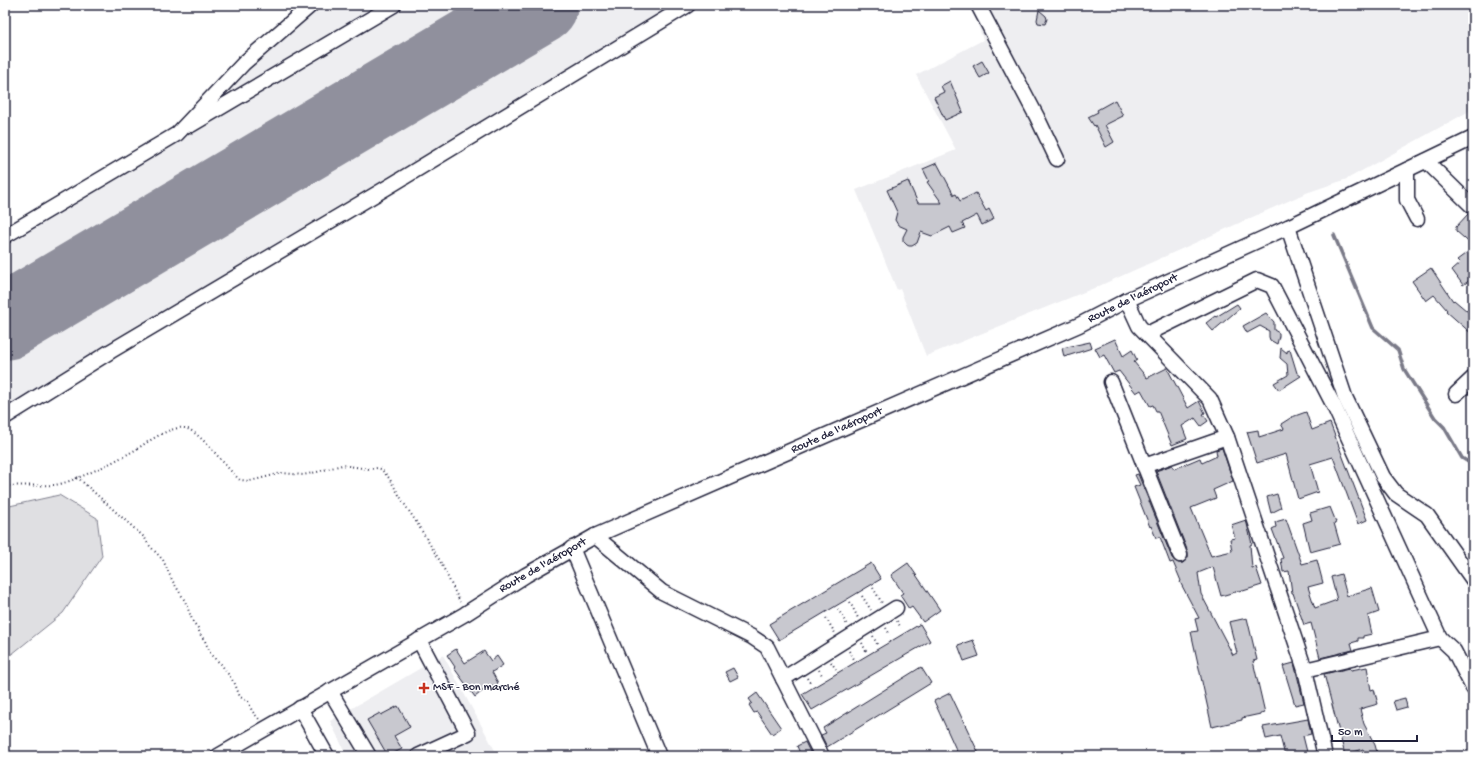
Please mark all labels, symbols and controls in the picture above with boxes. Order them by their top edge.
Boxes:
street label: Route de l'aéroport [1086,271,1181,327]
street label: Route de l'aéroport [789,404,886,457]
street label: Route de l'aéroport [497,535,590,597]
place label: MSF - Bon marché [433,681,520,695]
marker: MSF - Bon marché [418,682,430,694]
scale bar [1332,717,1417,743]
text: 50 m [1338,726,1363,740]

